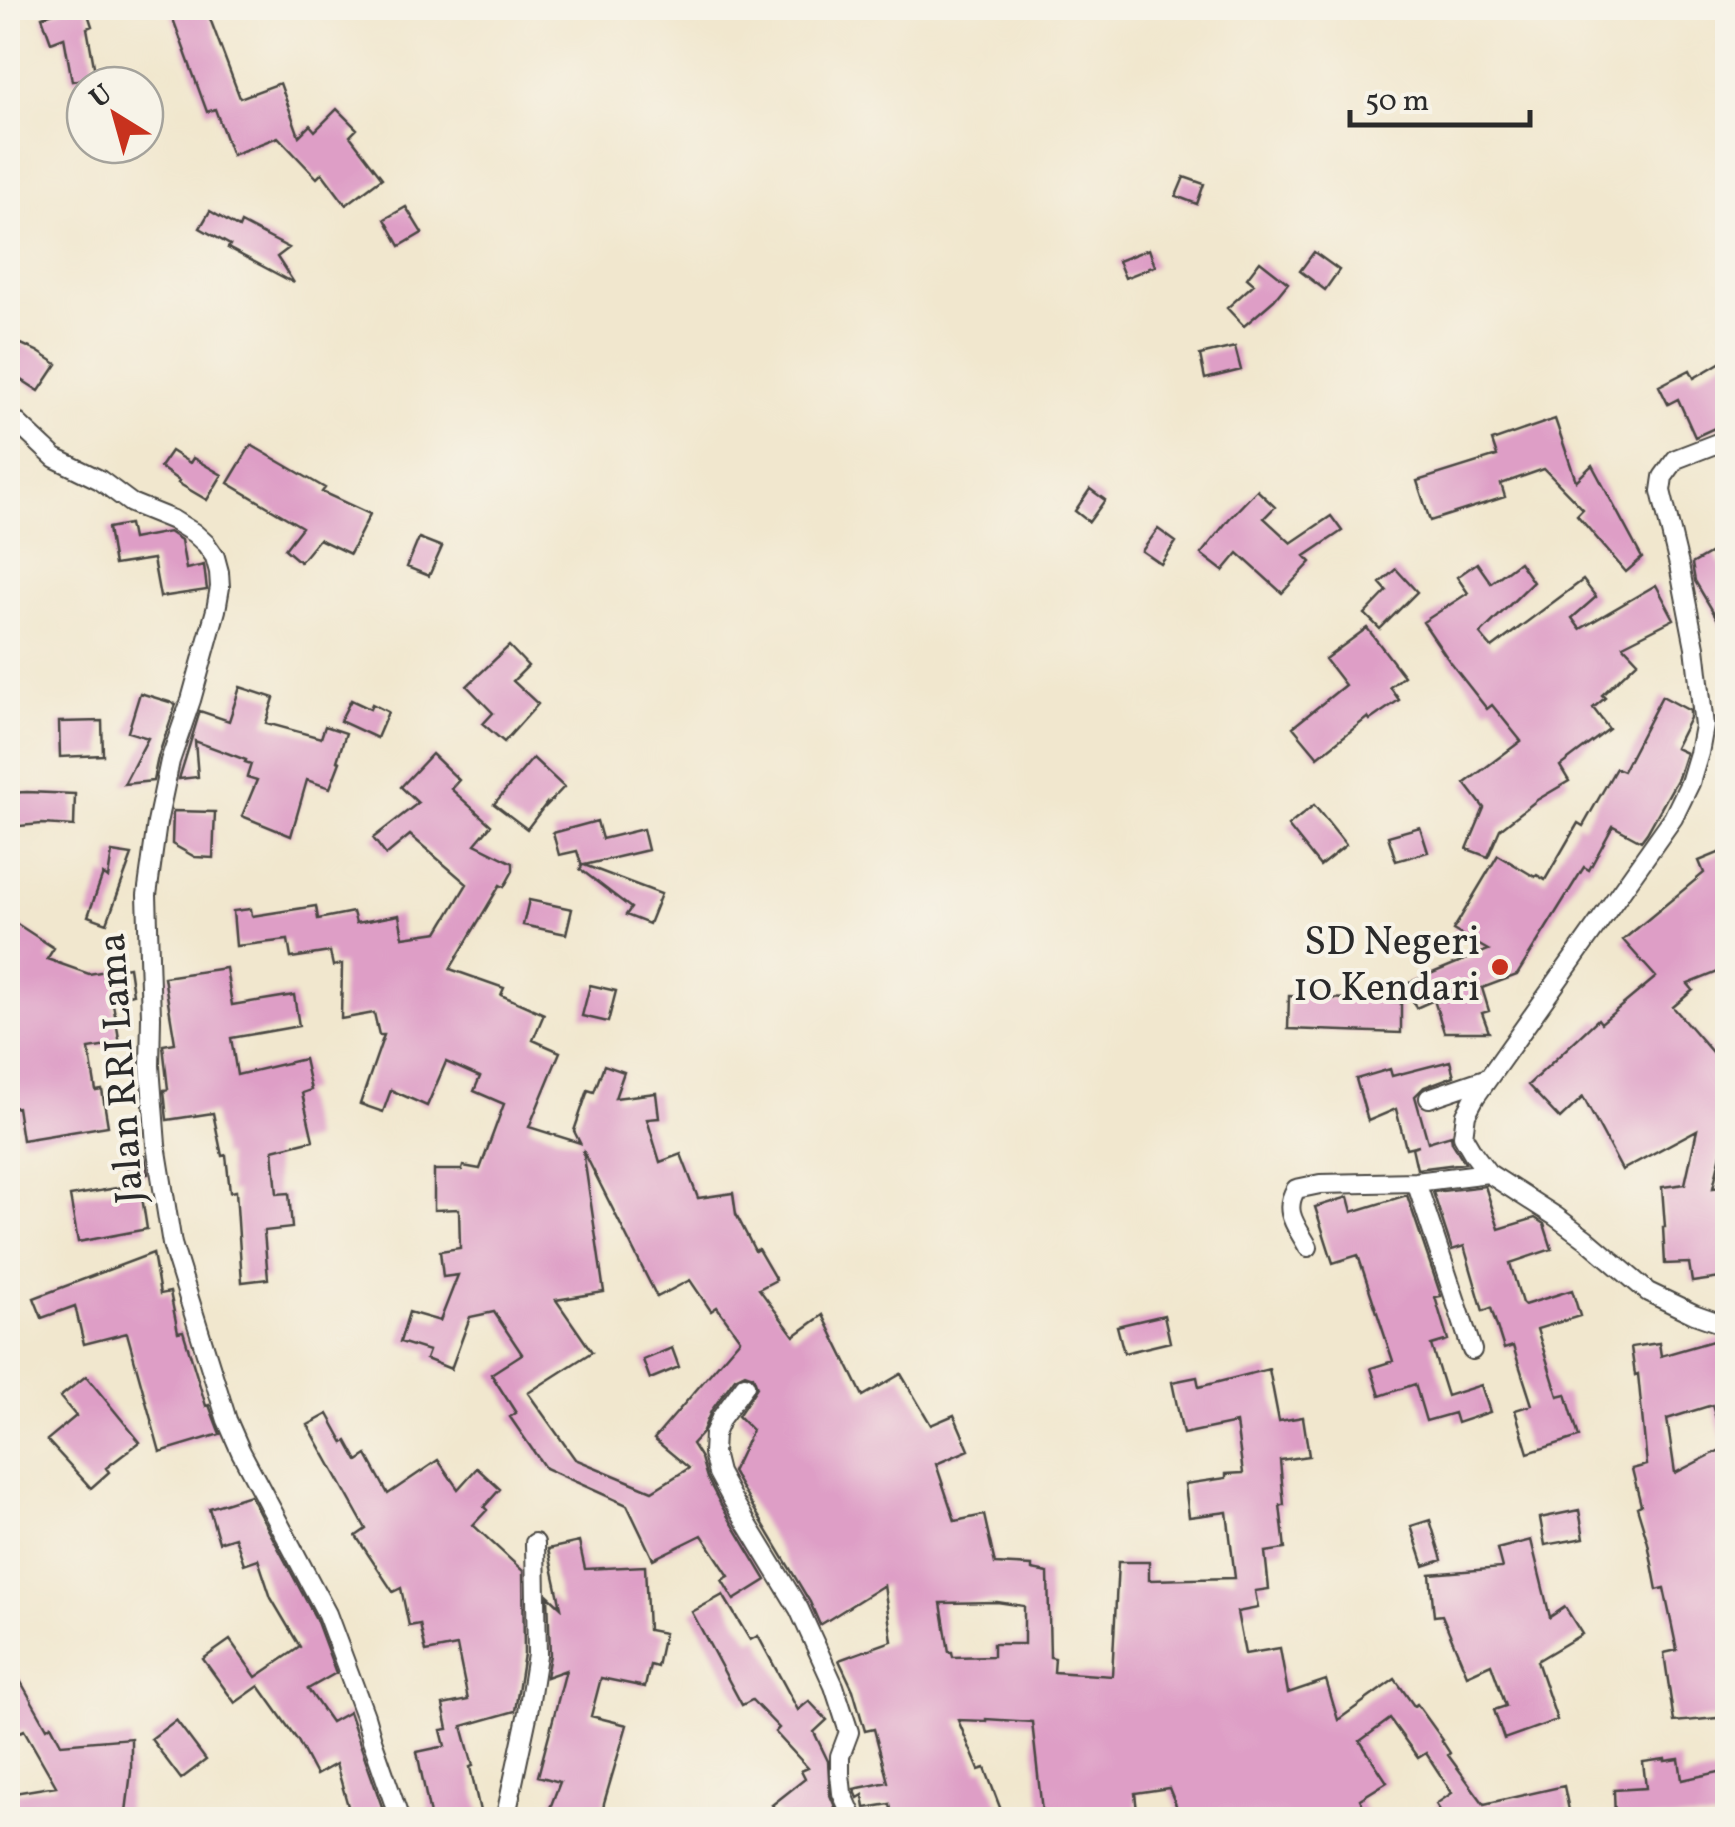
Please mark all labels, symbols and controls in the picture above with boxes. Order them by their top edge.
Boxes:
north arrow [65,65,165,165]
scale bar [1350,65,1530,127]
text: U [82,76,121,118]
text: 50 m [1365,81,1429,123]
place label: SD Negeri 10 Kendari [1293,916,1480,1018]
street label: Jalan RRI Lama [86,931,160,1205]
marker: SD Negeri 10 Kendari [1489,956,1511,978]

